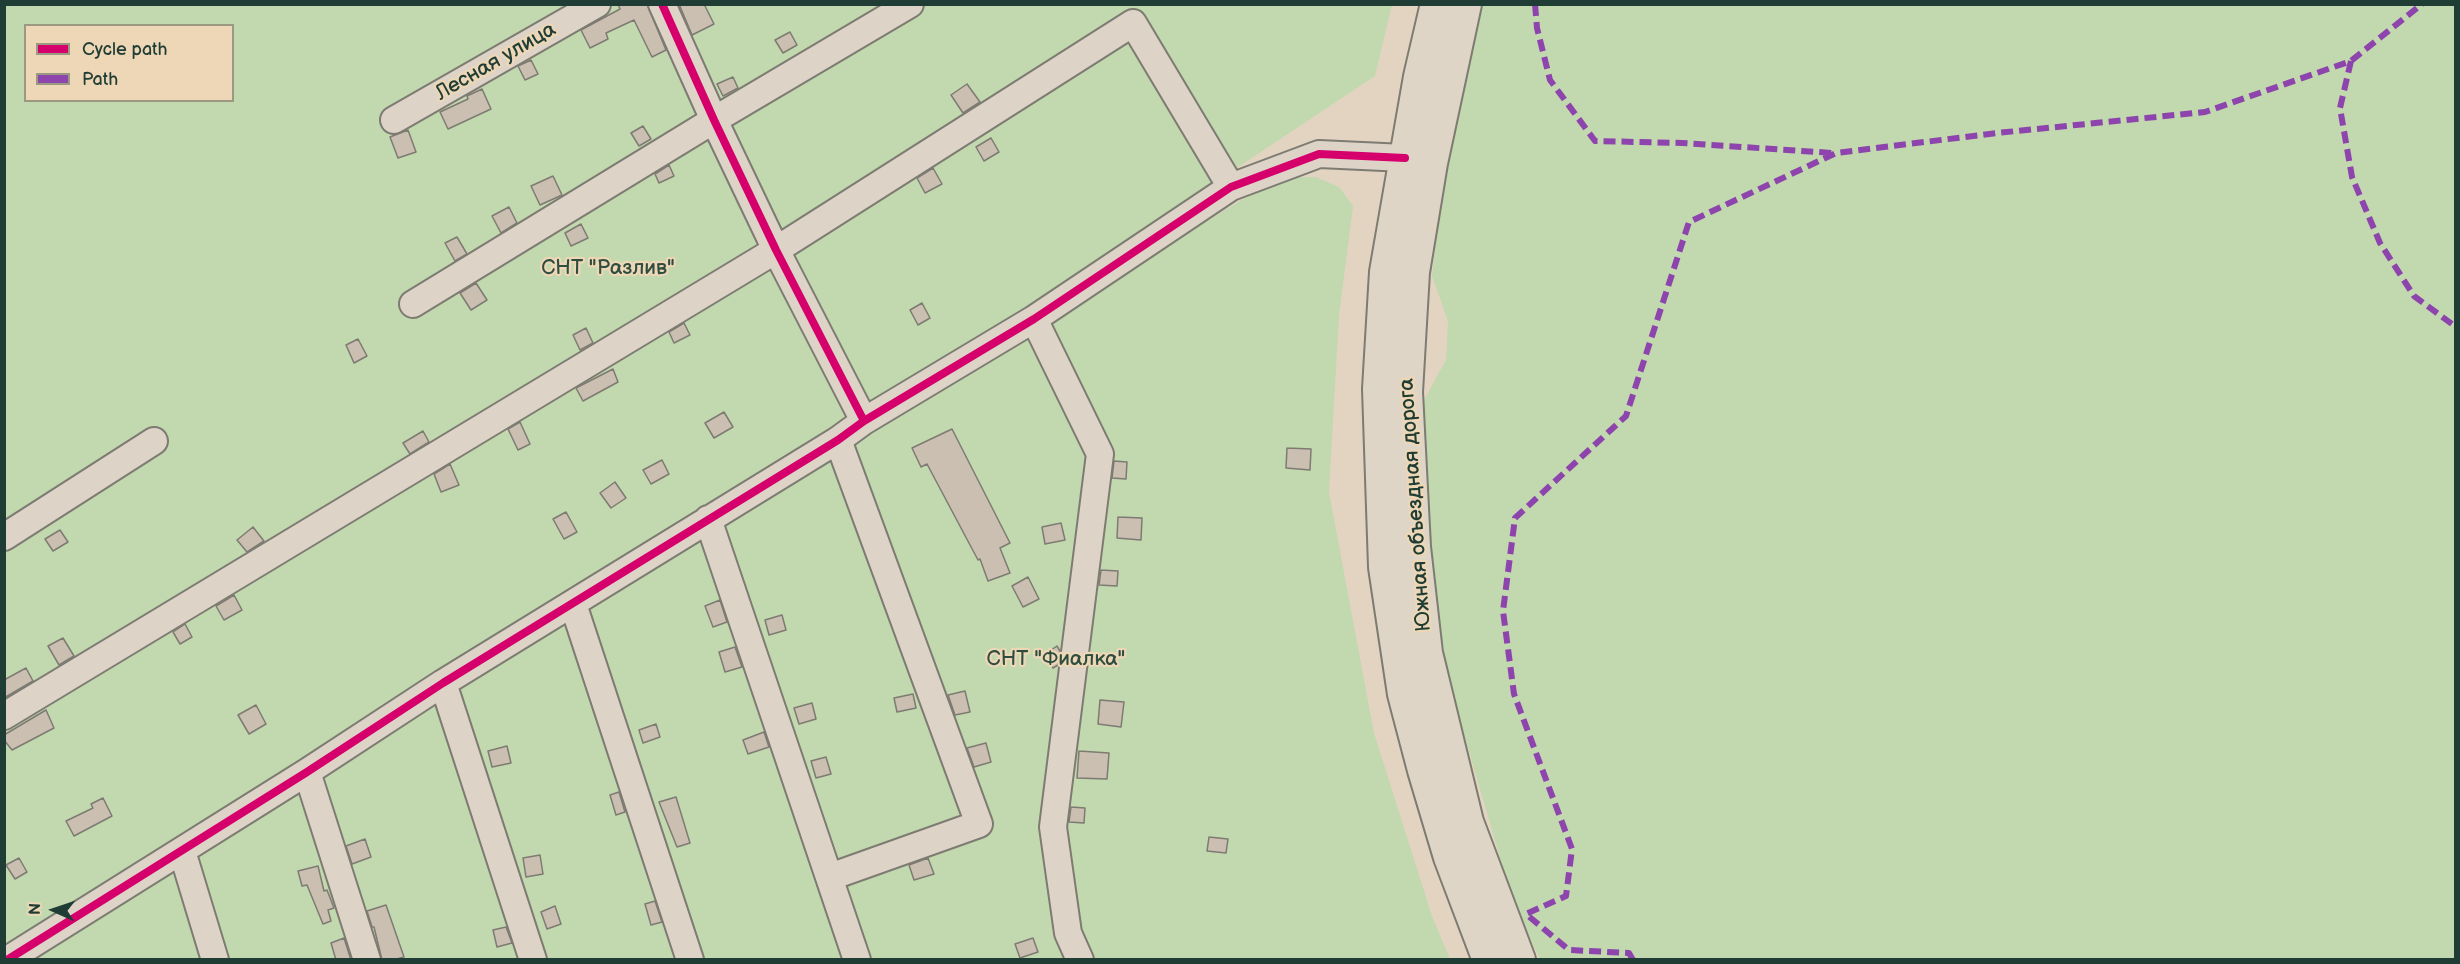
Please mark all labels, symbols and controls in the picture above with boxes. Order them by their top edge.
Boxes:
street label: Лесная улица [431,17,561,107]
legend [24,24,234,102]
text: Cycle path [82,39,168,60]
text: Path [82,69,118,90]
park label: СНТ "Разлив" [541,256,675,282]
street label: Южная объездная дорога [1395,377,1437,633]
park label: СНТ "Фиалка" [987,647,1125,673]
north arrow [24,880,84,940]
text: N [26,903,45,916]

